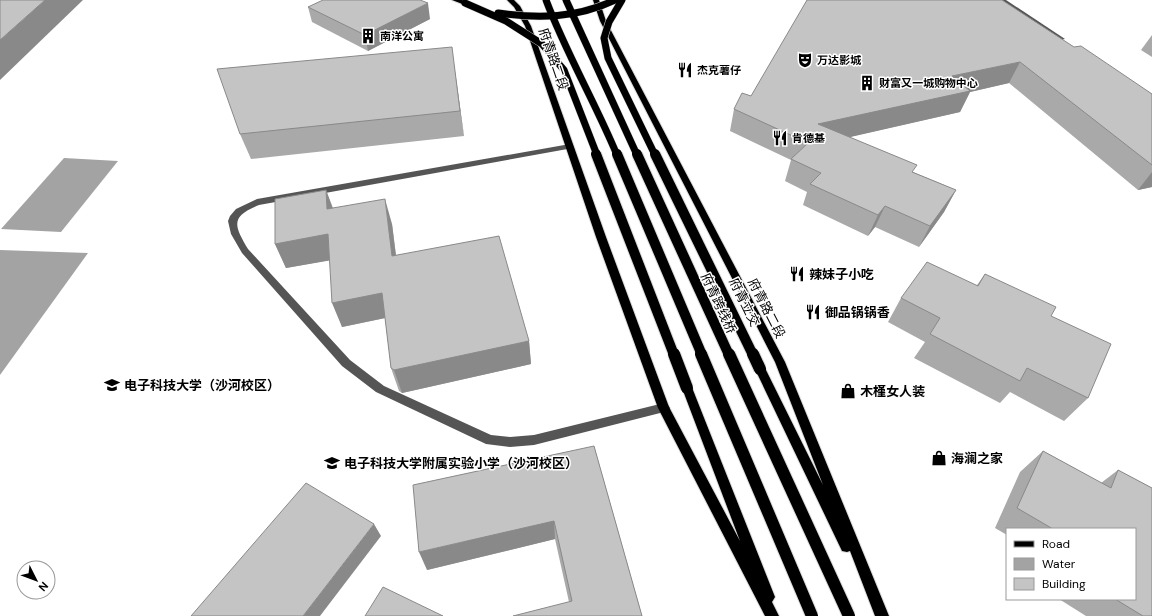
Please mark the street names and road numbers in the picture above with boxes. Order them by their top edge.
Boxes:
street label: 府青路二段 [535,26,572,93]
street label: 府青跨线桥 [697,270,740,336]
street label: 府青立交 [726,275,764,329]
street label: 府青路二段 [744,275,789,341]

